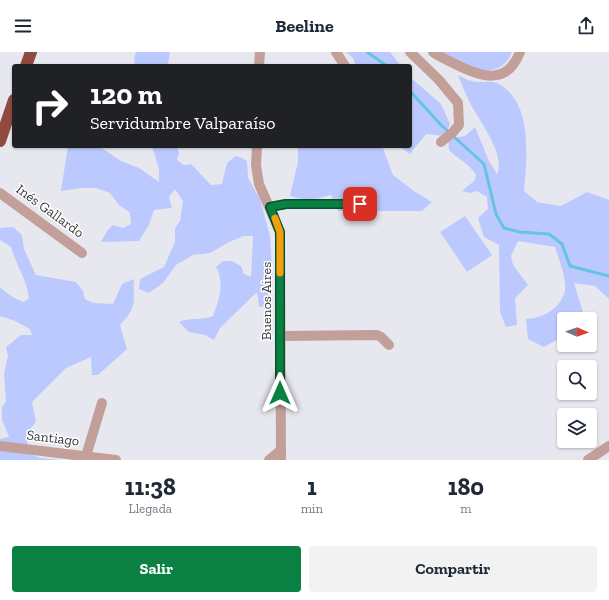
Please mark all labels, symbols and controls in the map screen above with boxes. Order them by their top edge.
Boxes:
icon: menu [12,15,34,37]
text: Beeline [275,15,334,37]
icon: share [575,15,597,37]
text: 120 m [90,78,162,111]
icon: right [24,80,76,132]
text: Servidumbre Valparaíso [90,112,275,134]
street label: Inés Gallardo [13,181,87,241]
pin [343,187,377,221]
icon: arrive [349,193,371,215]
street label: Buenos Aires [258,262,275,340]
north arrow [557,312,597,352]
map controls [557,312,597,448]
button: search [557,360,597,400]
position arrow [259,372,301,414]
button: layers [557,408,597,448]
street label: Santiago [26,426,80,450]
text: 11:38 [125,472,176,501]
text: 1 [307,472,317,501]
text: 180 [448,472,484,501]
text: Llegada [129,501,172,516]
text: min [301,501,323,516]
text: m [460,501,472,516]
button: Salir [12,546,301,592]
button: Compartir [309,546,597,592]

